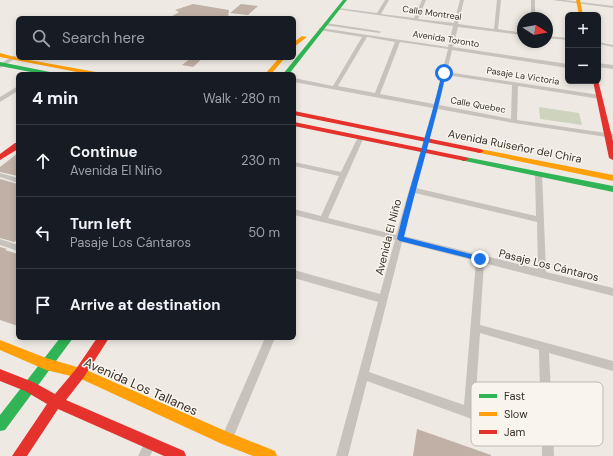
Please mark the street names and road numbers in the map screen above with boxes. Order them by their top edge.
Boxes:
street label: Calle Montreal [402,3,462,23]
street label: Avenida Toronto [412,28,480,50]
street label: Pasaje La Victoria [486,64,560,88]
street label: Calle Quebec [449,94,507,116]
street label: Avenida Ruiseñor del Chira [447,126,583,166]
street label: Avenida El Niño [372,197,404,277]
street label: Pasaje Los Cántaros [498,246,600,284]
street label: Avenida Los Tallanes [81,354,200,419]

